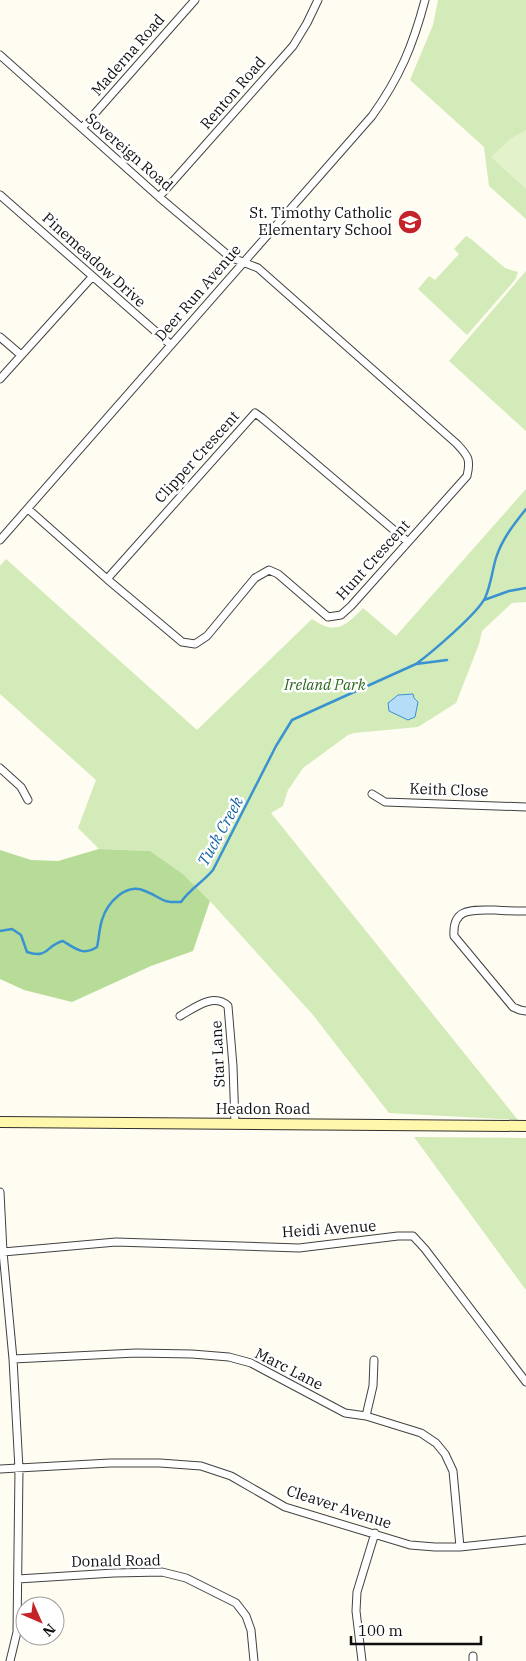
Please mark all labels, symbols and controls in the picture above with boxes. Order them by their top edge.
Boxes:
street label: Maderna Road [87,10,168,99]
street label: Renton Road [196,52,269,133]
street label: Sovereign Road [82,109,177,195]
place label: St. Timothy Catholic Elementary School [249,203,392,239]
street label: Pinemeadow Drive [39,208,150,311]
school or university icon: St. Timothy Catholic Elementary School [397,209,423,235]
street label: Deer Run Avenue [150,240,245,345]
street label: Clipper Crescent [150,407,243,507]
street label: Hunt Crescent [332,516,414,604]
park label: Ireland Park [283,675,366,694]
street label: Keith Close [409,779,489,800]
water label: Tuck Creek [193,792,247,869]
street label: Star Lane [206,1020,229,1088]
street label: Headon Road [216,1099,310,1118]
street label: Heidi Avenue [281,1216,377,1241]
street label: Marc Lane [252,1343,326,1394]
street label: Cleaver Avenue [284,1481,394,1532]
street label: Donald Road [71,1550,161,1571]
north arrow [15,1596,65,1646]
scale bar [351,1614,481,1646]
text: N [39,1620,59,1640]
text: 100 m [358,1621,403,1640]

